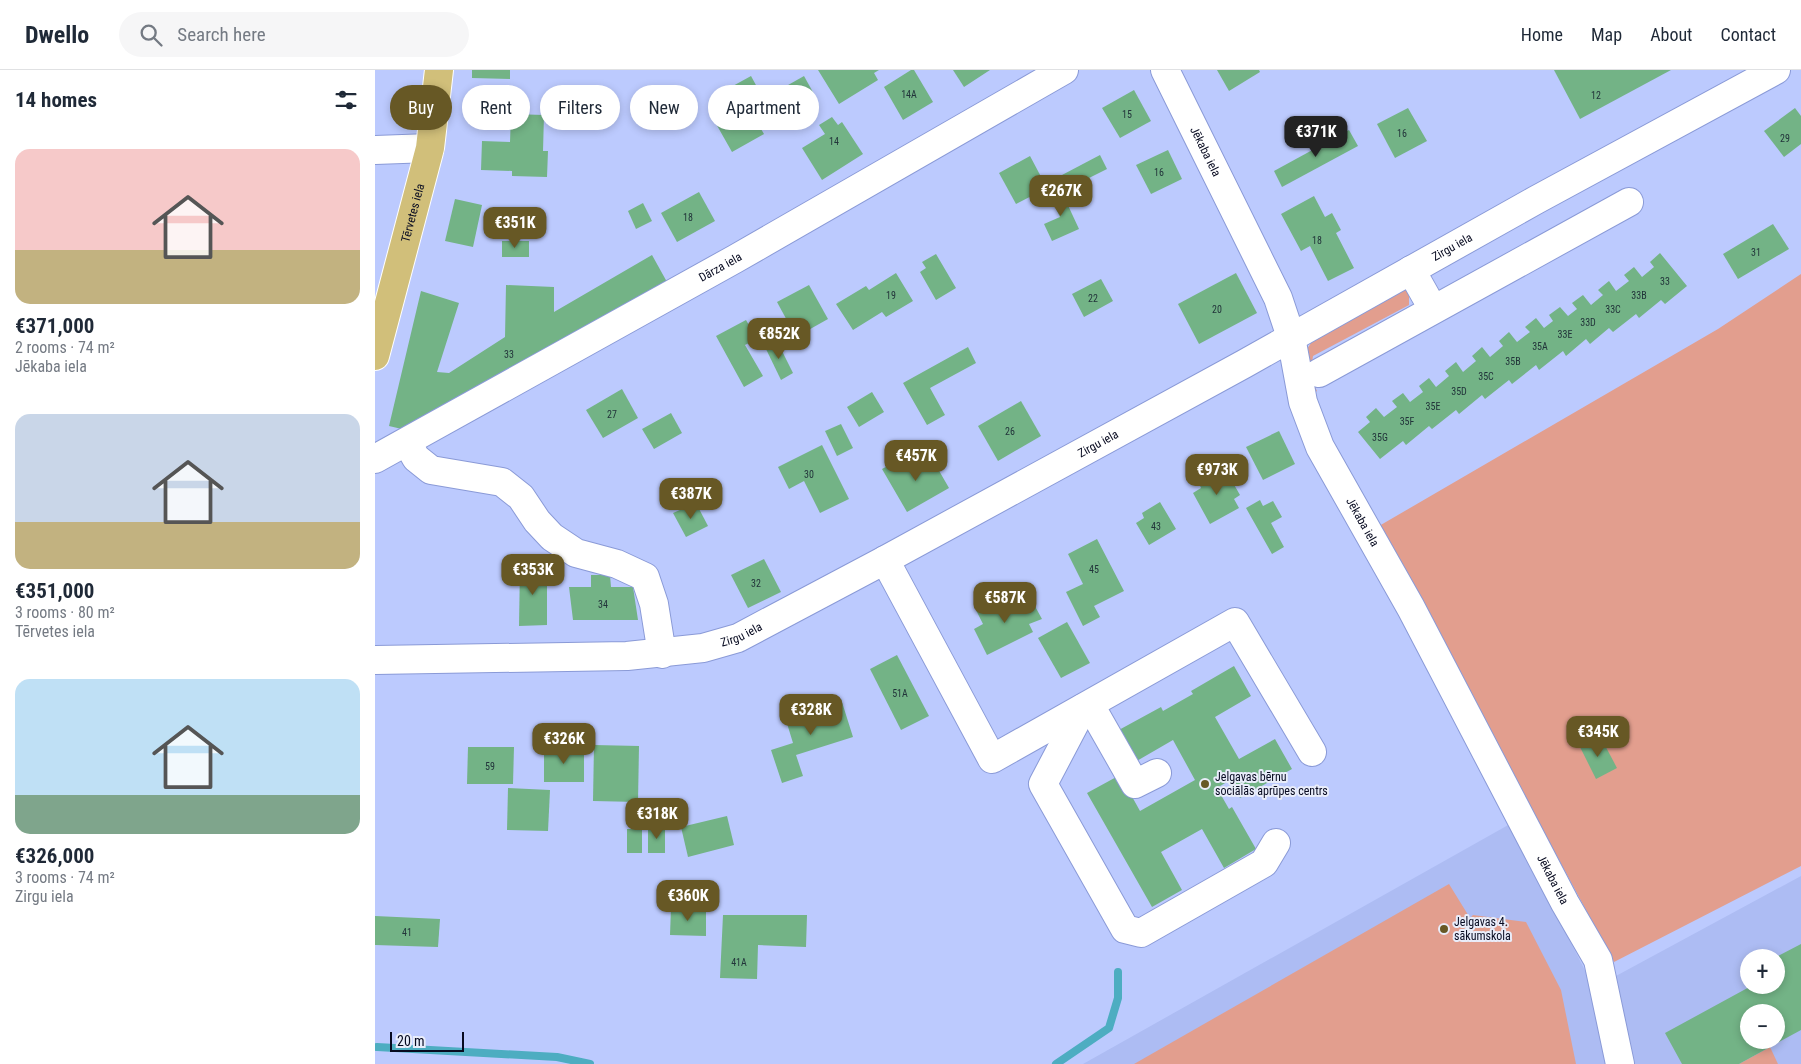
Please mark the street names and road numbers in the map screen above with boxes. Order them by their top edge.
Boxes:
street label: Jēkaba iela [1187,124,1224,179]
street label: Tērvetes iela [398,182,427,244]
street label: Zirgu iela [1430,230,1475,264]
street label: Dārza iela [696,249,744,285]
street label: Zirgu iela [1075,427,1121,460]
street label: Jēkaba iela [1343,495,1382,549]
street label: Zirgu iela [719,619,765,650]
street label: Jēkaba iela [1534,852,1572,907]

